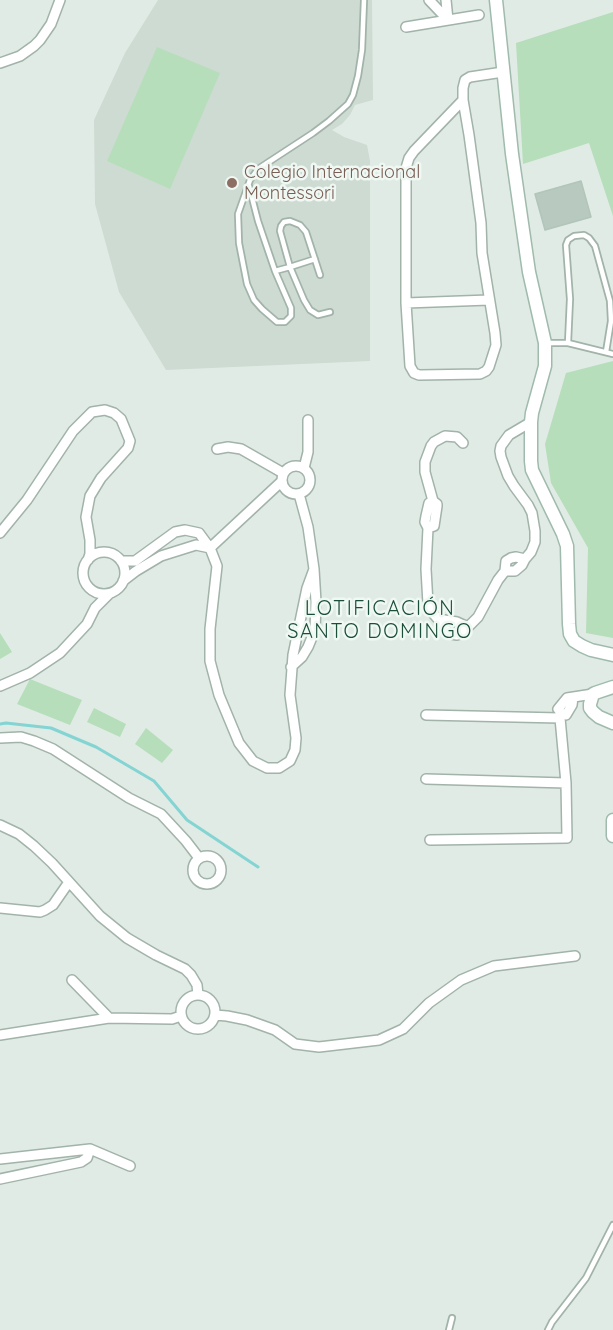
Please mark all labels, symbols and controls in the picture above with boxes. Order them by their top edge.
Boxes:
place label: Colegio Internacional Montessori [244,162,420,204]
marker: Colegio Internacional Montessori [225,176,239,190]
district label: LOTIFICACIÓN SANTO DOMINGO [287,597,473,644]

